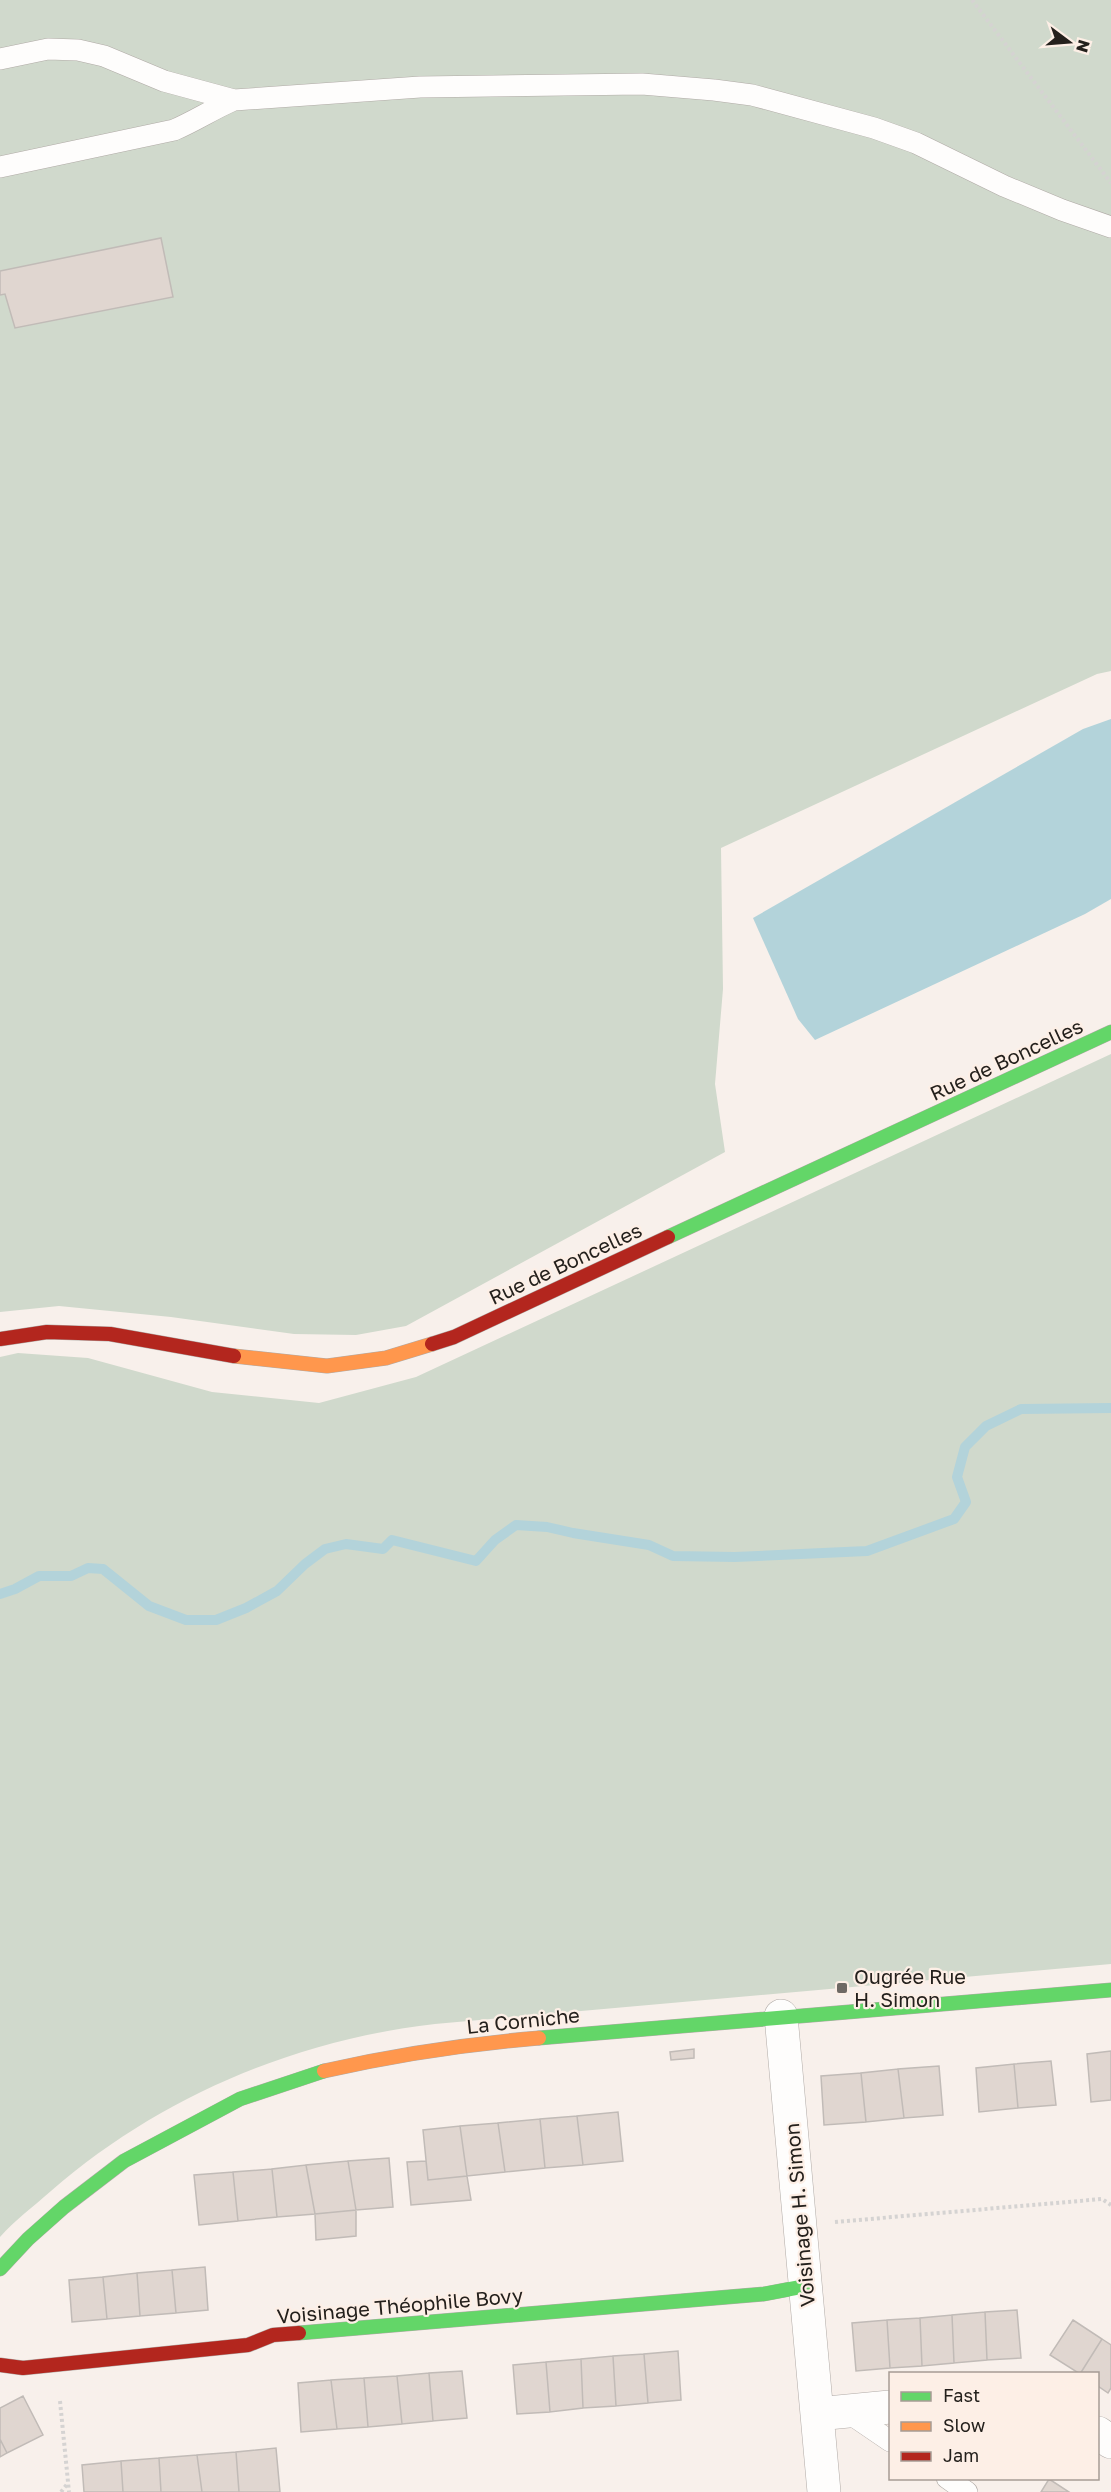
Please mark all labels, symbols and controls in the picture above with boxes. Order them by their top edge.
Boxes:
north arrow [1039,12,1099,72]
text: N [1072,38,1095,55]
street label: Rue de Boncelles [926,1013,1086,1105]
street label: Rue de Boncelles [485,1217,645,1309]
place label: Ougrée Rue H. Simon [854,1964,966,2011]
marker: Ougrée Rue H. Simon [835,1981,849,1995]
street label: La Corniche [465,2002,581,2038]
street label: Voisinage H. Simon [779,2122,819,2308]
street label: Voisinage Théophile Bovy [276,2282,524,2328]
legend [889,2372,1099,2480]
text: Fast [943,2384,980,2406]
text: Slow [943,2414,986,2436]
text: Jam [943,2444,979,2466]

